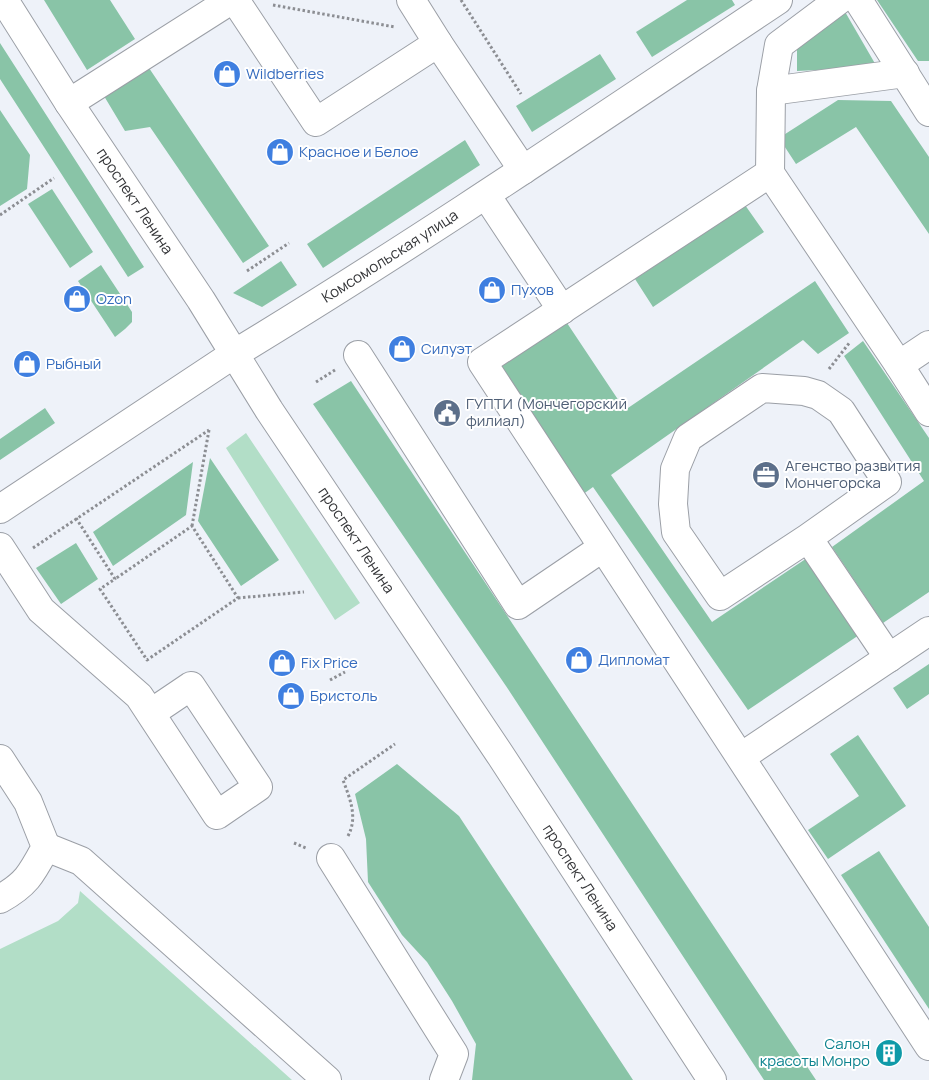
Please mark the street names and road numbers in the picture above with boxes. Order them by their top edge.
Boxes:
street label: проспект Ленина [92,144,178,258]
street label: Комсомольская улица [317,204,462,307]
street label: проспект Ленина [313,483,400,597]
street label: проспект Ленина [538,820,623,935]

